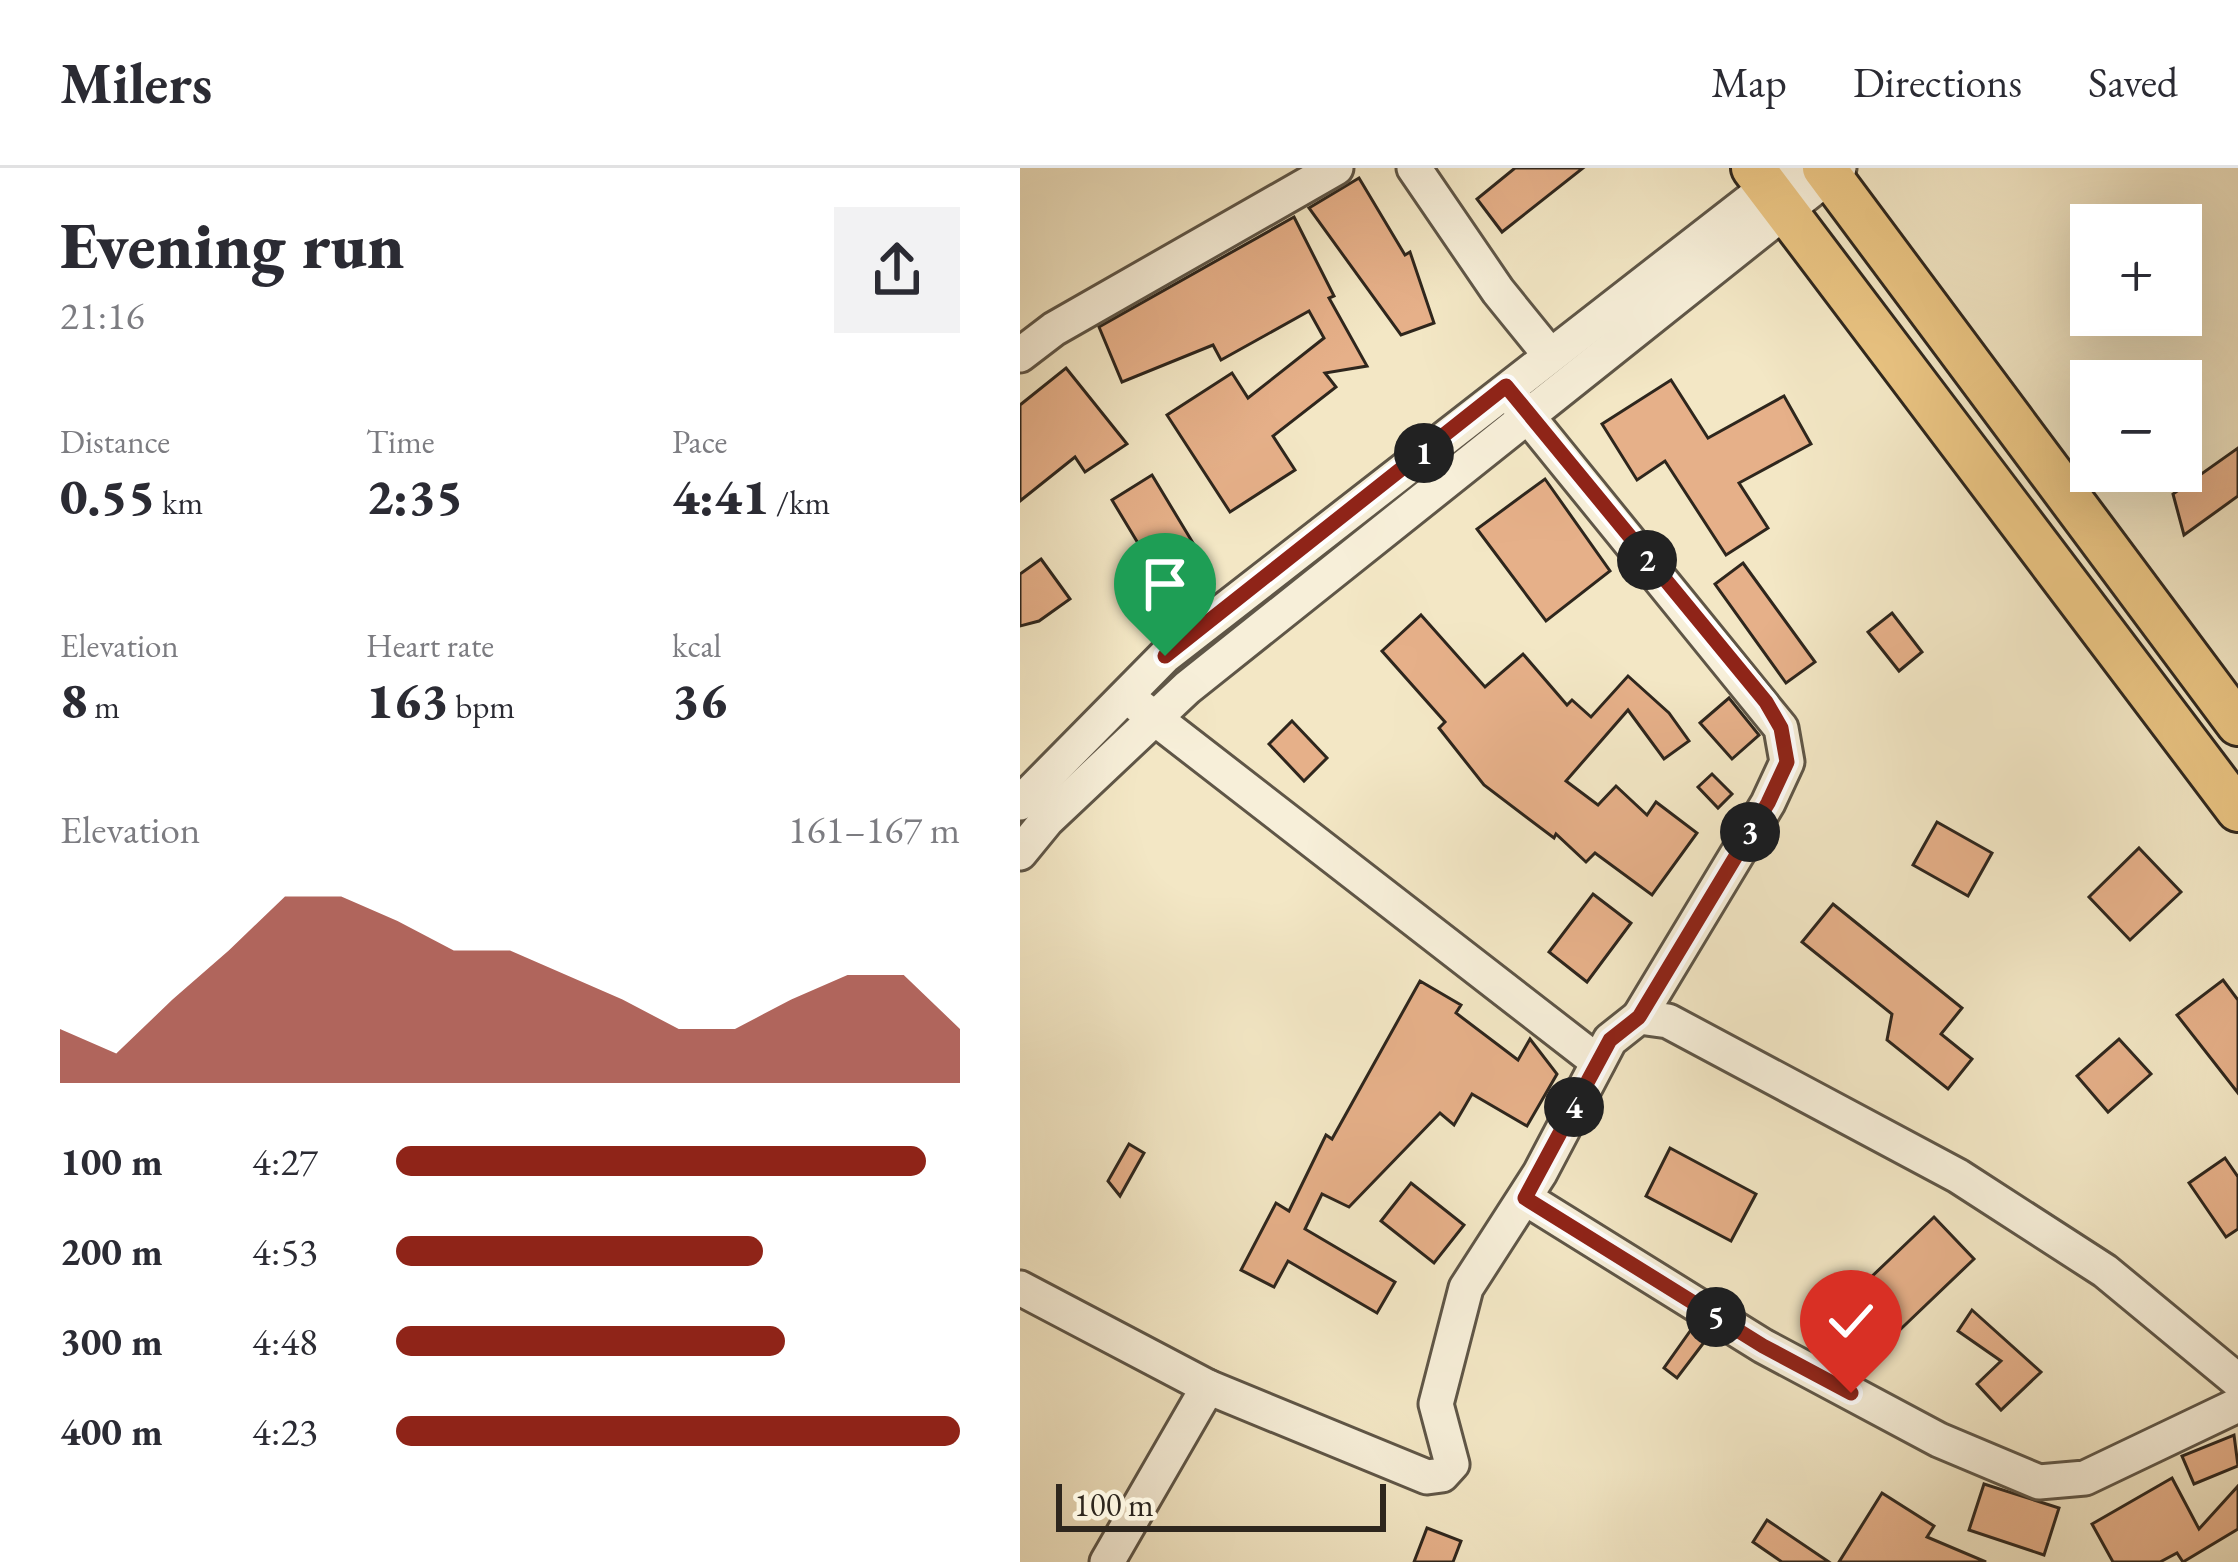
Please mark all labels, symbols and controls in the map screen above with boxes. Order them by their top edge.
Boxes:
text: Milers [60,46,212,120]
text: Map [1711,55,1787,110]
text: Directions [1853,55,2022,110]
text: Saved [2088,55,2178,110]
text: Evening run [60,202,405,288]
map controls [2070,204,2202,492]
button: + [2070,204,2202,336]
button: share [834,207,960,333]
text: 21:16 [60,290,145,341]
button: − [2070,360,2202,492]
text: Distance [60,420,170,463]
text: Time [366,420,435,463]
text: Pace [672,420,727,463]
pin: 1 [1394,423,1454,483]
text: 1 [1415,431,1433,474]
text: 0.55 [60,463,155,529]
text: 2:35 [366,463,463,529]
text: 4:41 [672,463,769,529]
text: km [155,481,203,524]
text: /km [769,481,830,524]
pin: 2 [1617,530,1677,590]
pin [1114,533,1216,656]
text: 2 [1638,538,1656,581]
icon: arrive [1132,551,1198,617]
text: Elevation [60,624,179,667]
text: Heart rate [366,624,494,667]
text: kcal [672,624,722,667]
text: 8 [60,667,88,733]
text: 163 [366,667,449,733]
text: 36 [672,667,727,733]
text: m [88,685,120,728]
text: bpm [449,685,515,728]
pin: 3 [1720,802,1780,862]
text: Elevation [60,804,200,855]
text: 161–167 m [788,804,960,855]
text: 3 [1741,810,1759,853]
pin: 4 [1544,1077,1604,1137]
text: 4 [1565,1085,1583,1128]
text: 100 m [60,1136,163,1187]
text: 4:27 [252,1136,318,1187]
text: 200 m [60,1226,163,1277]
text: 4:53 [252,1226,318,1277]
pin [1800,1270,1902,1393]
pin: 5 [1686,1287,1746,1347]
icon: check [1818,1288,1884,1354]
text: 5 [1707,1295,1725,1338]
text: 300 m [60,1316,163,1367]
text: 4:48 [252,1316,318,1367]
text: 400 m [60,1406,163,1457]
text: 4:23 [252,1406,318,1457]
scale bar [1056,1478,1386,1531]
text: 100 m [1074,1483,1154,1526]

